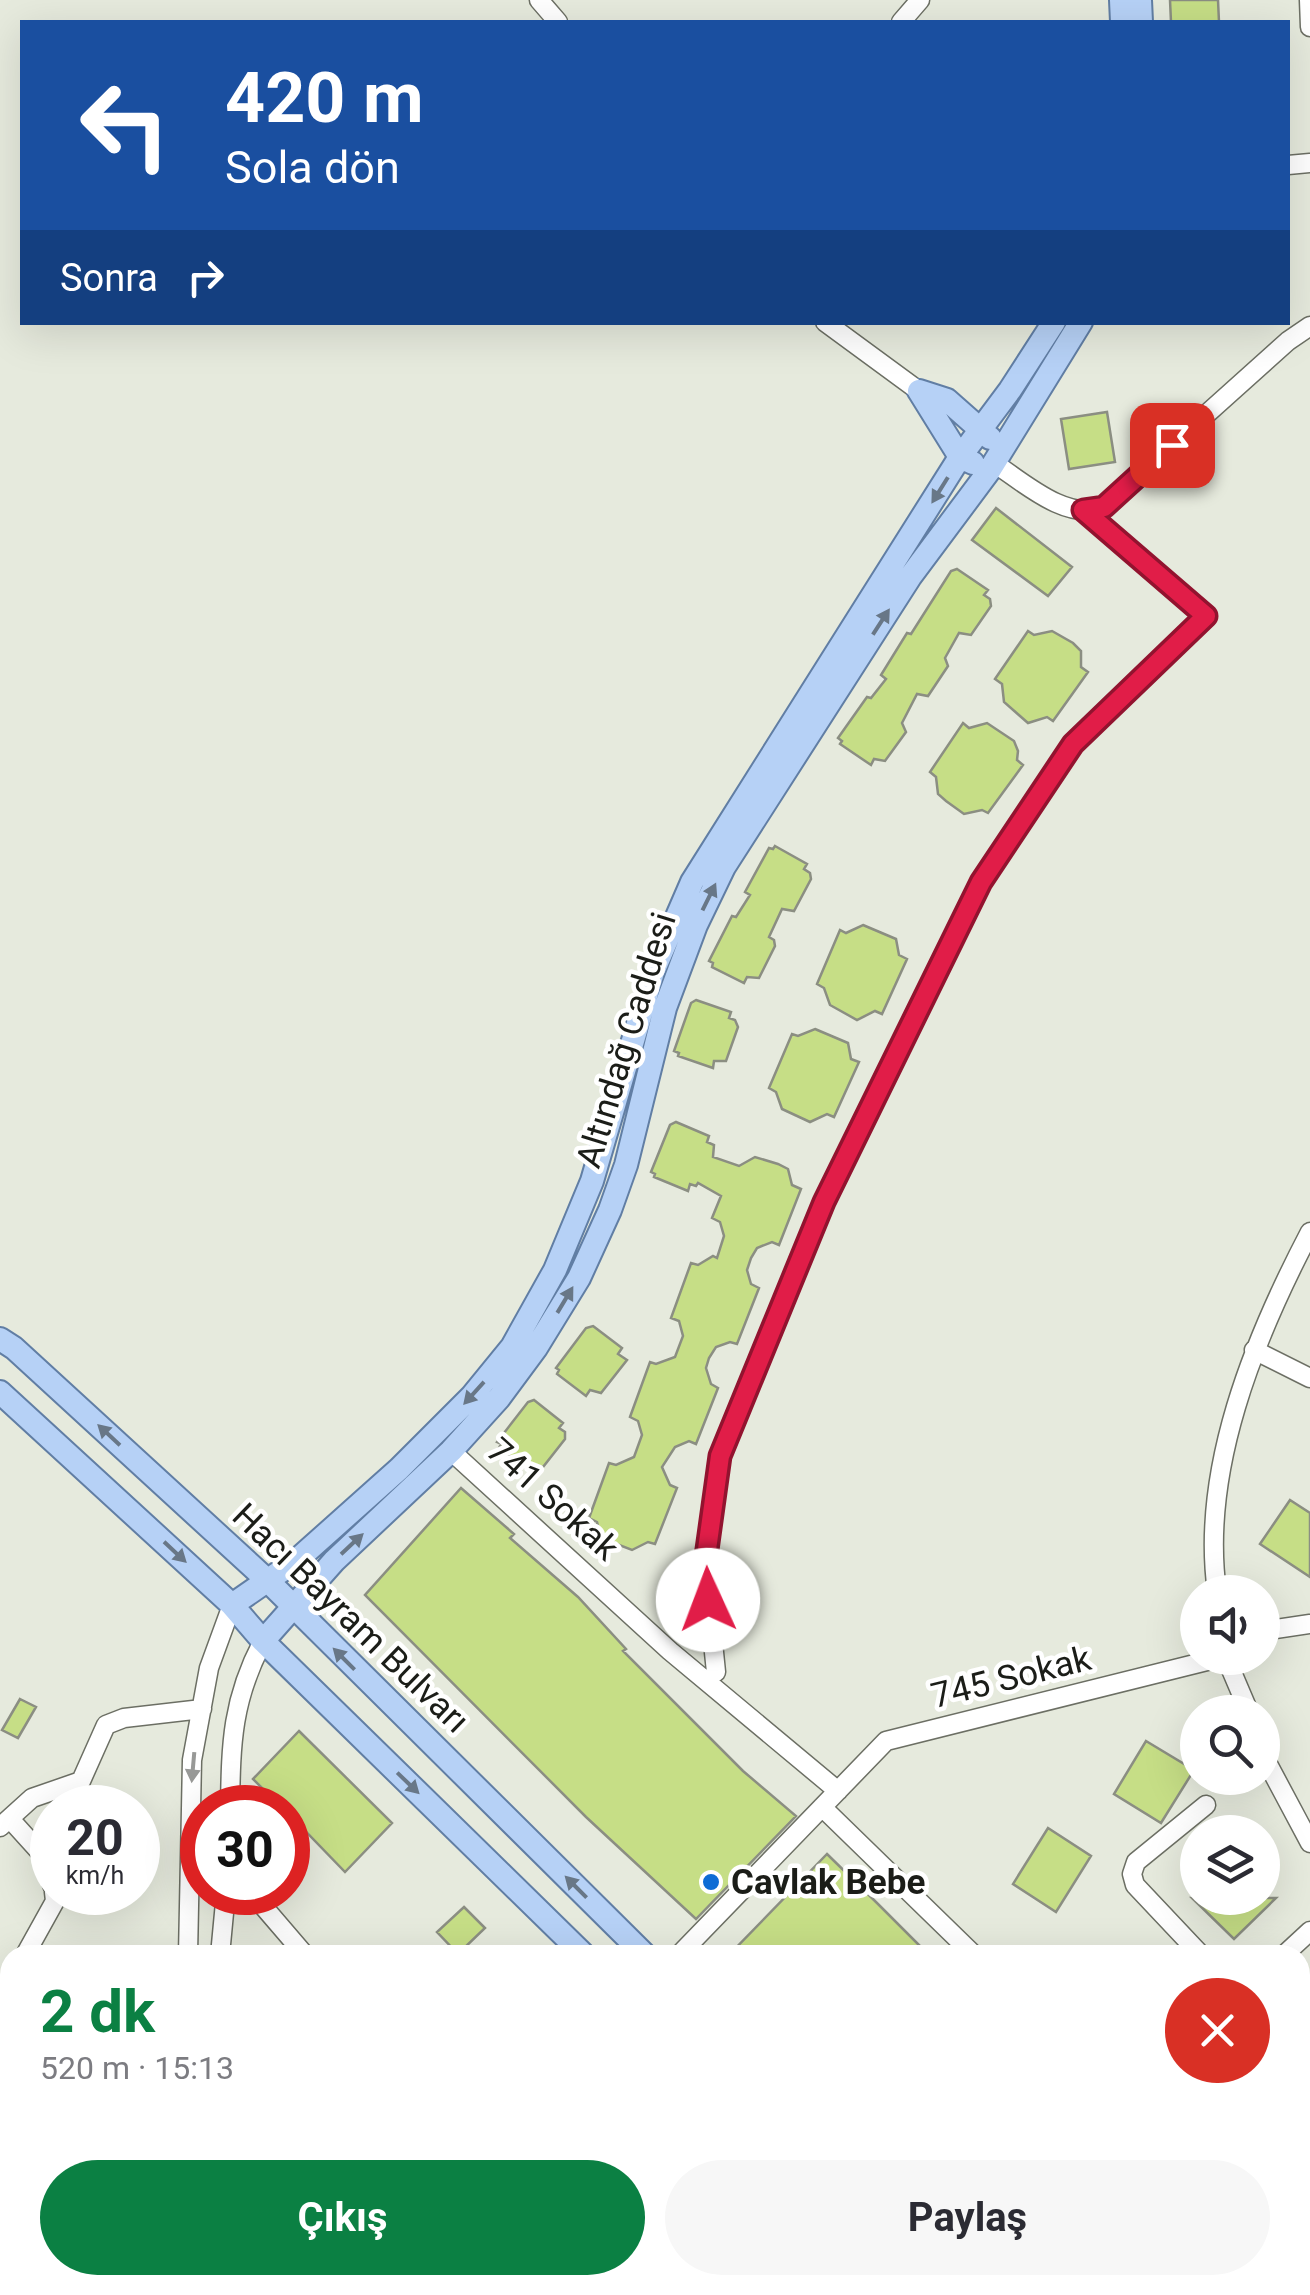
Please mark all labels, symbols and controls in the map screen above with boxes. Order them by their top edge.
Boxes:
text: 420 m [225,57,424,139]
icon: left [60,60,190,190]
text: Sola dön [225,141,400,194]
icon: right [178,250,233,305]
text: Sonra [60,256,158,300]
pin [1130,403,1215,488]
icon: arrive [1145,418,1200,473]
one-way arrow [932,476,949,504]
one-way arrow [872,608,890,635]
one-way arrow [700,882,717,911]
street label: Altındağ Caddesi [568,908,685,1173]
one-way arrow [556,1286,573,1314]
one-way arrow [463,1380,485,1405]
one-way arrow [97,1424,121,1447]
street label: 741 Sokak [478,1430,627,1569]
street label: Hacı Bayram Bulvarı [224,1495,477,1742]
one-way arrow [340,1533,364,1556]
one-way arrow [163,1540,187,1563]
position arrow [656,1548,760,1652]
map controls [1180,1575,1280,1915]
button: sound [1180,1575,1280,1675]
street label: 745 Sokak [927,1638,1095,1717]
one-way arrow [333,1647,357,1671]
button: search [1180,1695,1280,1795]
one-way arrow [185,1751,201,1783]
one-way arrow [395,1771,419,1794]
speed limit sign: 30 [180,1785,310,1915]
text: 20 [66,1809,124,1867]
button: layers [1180,1815,1280,1915]
text: km/h [66,1861,124,1890]
place label: Cavlak Bebe [731,1862,925,1903]
marker: Cavlak Bebe [700,1871,722,1893]
one-way arrow [564,1875,588,1899]
text: 2 dk [40,1976,155,2047]
button: close [1165,1978,1270,2083]
text: 520 m · 15:13 [40,2049,234,2087]
button: Çıkış [40,2160,645,2275]
button: Paylaş [665,2160,1270,2275]

